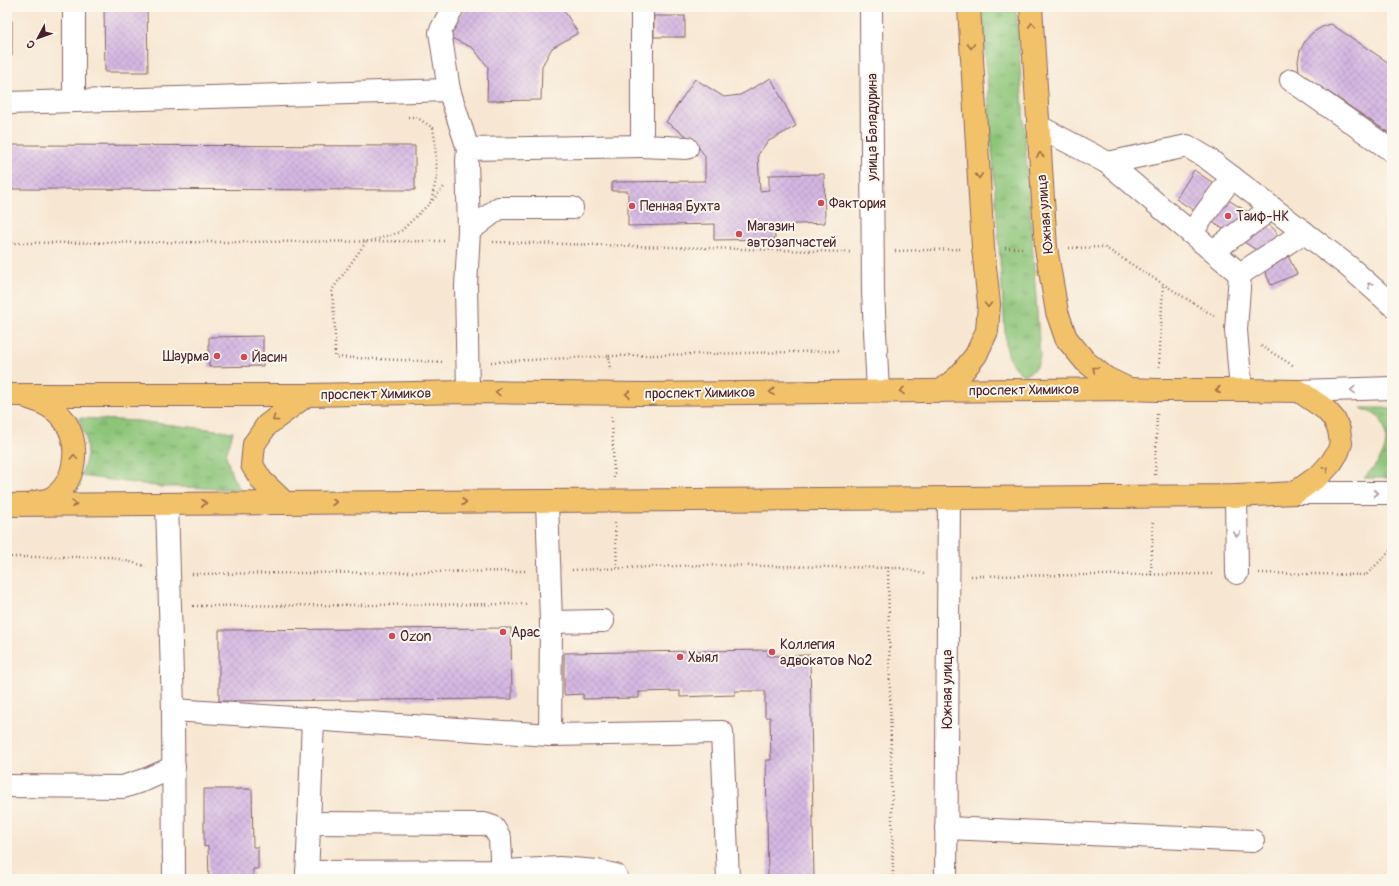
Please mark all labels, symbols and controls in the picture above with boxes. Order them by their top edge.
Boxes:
north arrow [18,18,58,58]
one-way arrow [1028,22,1036,28]
text: С [24,37,38,51]
one-way arrow [967,43,976,49]
street label: улица Баладурина [864,73,881,182]
one-way arrow [1035,152,1044,158]
one-way arrow [974,173,983,179]
street label: Южная улица [1033,174,1057,254]
place label: Фактория [829,195,886,212]
place label: Пенная Бухта [640,198,720,215]
marker: Фактория [816,198,826,208]
marker: Пенная Бухта [627,201,637,211]
place label: Таиф-НК [1236,208,1289,225]
marker: Таиф-НК [1223,211,1233,221]
place label: Магазин автозапчастей [747,218,836,251]
marker: Магазин автозапчастей [734,229,744,239]
one-way arrow [1367,283,1375,290]
one-way arrow [984,302,992,308]
place label: Шаурма [163,348,209,365]
place label: Йасин [252,349,287,366]
marker: Шаурма [212,351,222,361]
marker: Йасин [239,352,249,362]
one-way arrow [1093,366,1100,373]
street label: проспект Химиков [969,381,1079,399]
street label: проспект Химиков [645,384,755,402]
street label: проспект Химиков [321,385,431,403]
one-way arrow [1350,385,1356,394]
one-way arrow [1215,386,1221,394]
one-way arrow [899,387,905,395]
one-way arrow [495,388,501,396]
one-way arrow [769,388,775,397]
one-way arrow [625,390,631,398]
one-way arrow [273,414,280,421]
one-way arrow [70,454,78,460]
one-way arrow [1321,466,1329,474]
one-way arrow [1373,489,1379,497]
one-way arrow [331,498,337,507]
one-way arrow [461,498,467,506]
one-way arrow [201,499,207,507]
one-way arrow [71,500,77,508]
one-way arrow [1232,531,1241,537]
place label: Арас [511,624,540,641]
marker: Арас [498,627,508,637]
place label: Ozon [400,628,432,645]
marker: Ozon [387,631,397,641]
place label: Коллегия адвокатов №2 [780,636,872,669]
marker: Коллегия адвокатов №2 [767,647,777,657]
place label: Хыял [688,649,718,666]
street label: Южная улица [939,650,956,729]
marker: Хыял [675,652,685,662]

